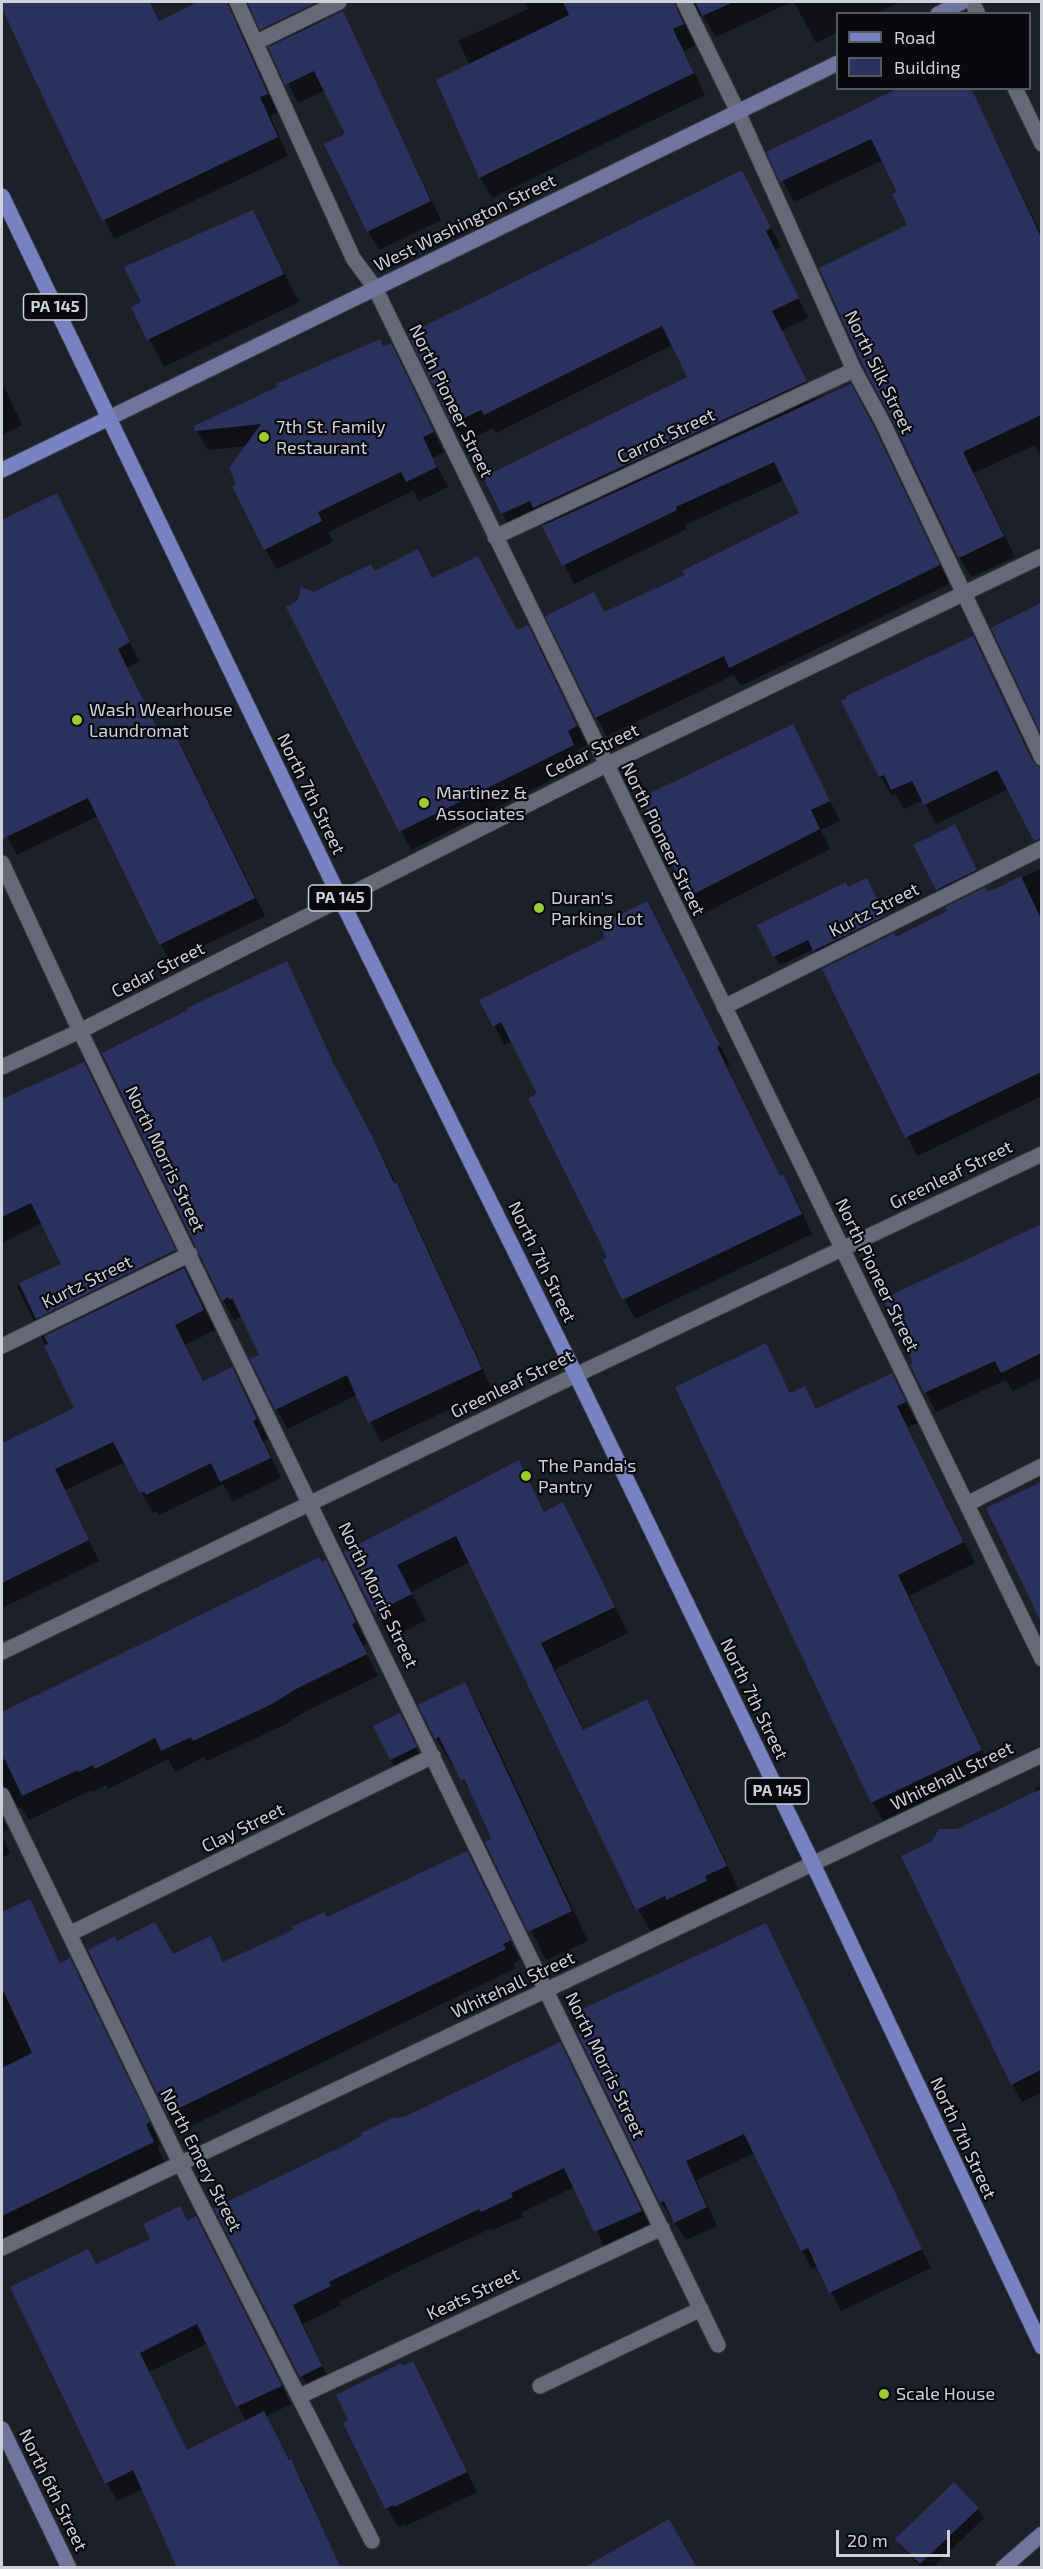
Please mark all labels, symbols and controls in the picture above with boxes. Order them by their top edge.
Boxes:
legend [836,12,1031,90]
text: Road [894,26,935,48]
text: Building [894,56,961,78]
street label: West Washington Street [371,170,559,276]
road number: PA 145 [23,294,86,320]
street label: North Silk Street [840,307,918,437]
street label: North Pioneer Street [405,321,497,481]
street label: Carrot Street [614,404,718,468]
place label: 7th St. Family Restaurant [276,416,385,458]
marker: 7th St. Family Restaurant [257,430,271,444]
place label: Wash Wearhouse Laundromat [89,699,233,742]
marker: Wash Wearhouse Laundromat [70,713,84,727]
street label: Cedar Street [542,719,642,783]
street label: North 7th Street [272,730,350,858]
street label: North Pioneer Street [617,759,709,919]
place label: Martinez & Associates [436,782,527,824]
marker: Martinez & Associates [417,796,431,810]
street label: Kurtz Street [825,878,923,942]
road number: PA 145 [308,885,372,911]
place label: Duran's Parking Lot [551,887,643,930]
marker: Duran's Parking Lot [532,901,546,915]
street label: Cedar Street [108,937,208,1003]
street label: North Morris Street [120,1083,210,1235]
street label: Greenleaf Street [886,1136,1016,1214]
street label: North Pioneer Street [831,1195,923,1355]
street label: North 7th Street [503,1198,581,1326]
street label: Kurtz Street [38,1251,136,1313]
street label: Greenleaf Street [447,1345,577,1423]
place label: The Panda's Pantry [538,1455,636,1498]
marker: The Panda's Pantry [519,1469,533,1483]
street label: North Morris Street [333,1519,423,1671]
street label: North 7th Street [715,1635,793,1763]
street label: Whitehall Street [887,1737,1017,1815]
road number: PA 145 [746,1778,808,1804]
street label: Clay Street [198,1799,288,1857]
street label: Whitehall Street [448,1947,578,2023]
street label: North Morris Street [560,1989,650,2141]
street label: North 7th Street [925,2074,1001,2202]
street label: North Emery Street [156,2085,246,2235]
street label: Keats Street [423,2263,523,2325]
place label: Scale House [896,2383,995,2405]
marker: Scale House [877,2387,891,2401]
street label: North 6th Street [14,2425,92,2555]
scale bar [839,2518,953,2556]
text: 20 m [847,2529,888,2551]

